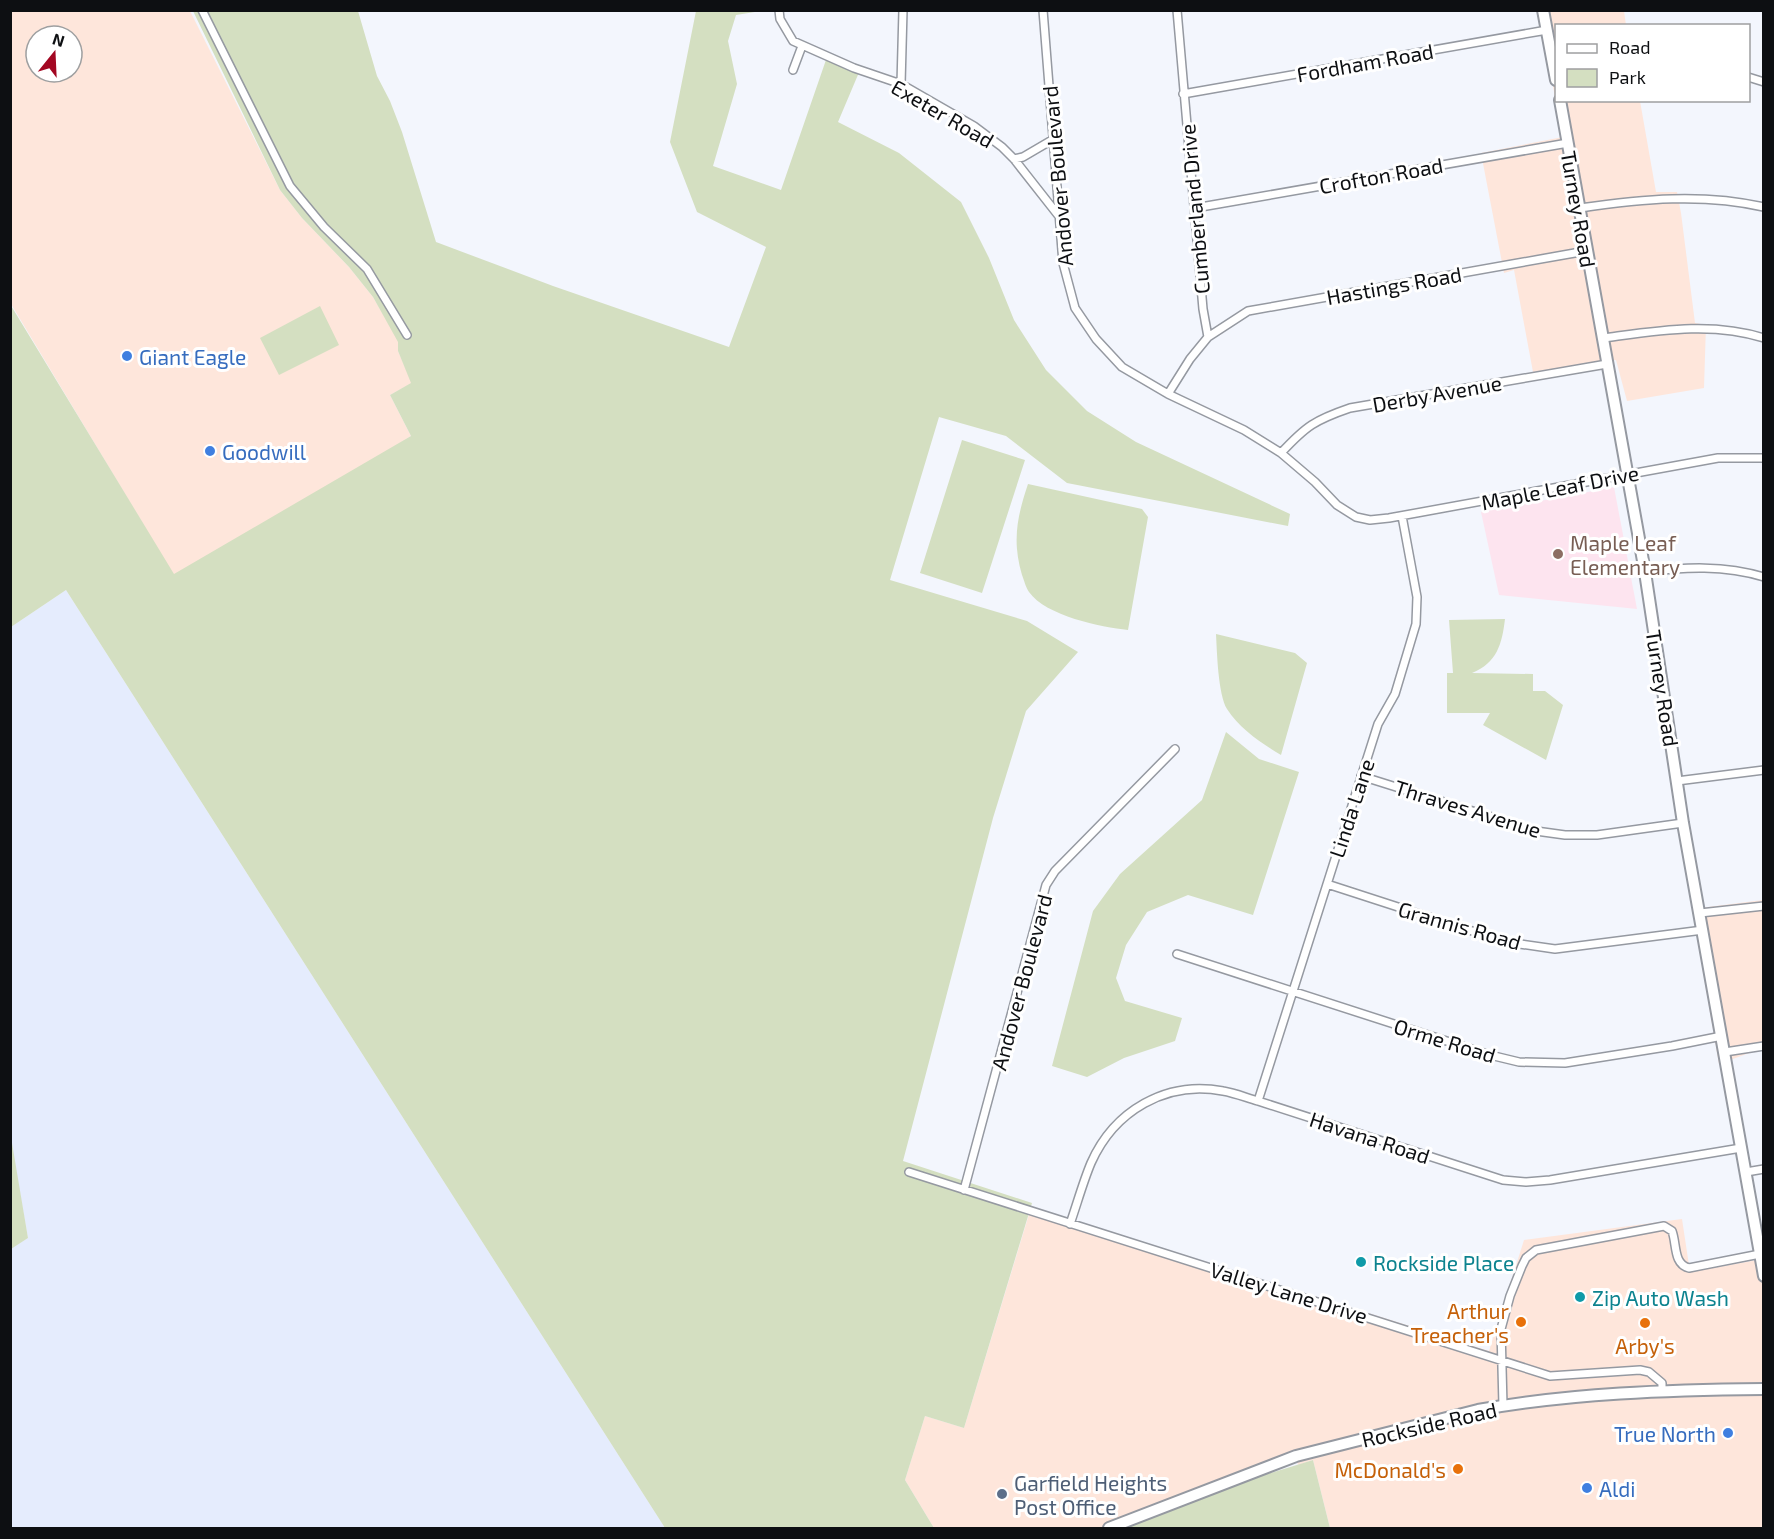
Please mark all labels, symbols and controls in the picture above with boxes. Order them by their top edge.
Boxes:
north arrow [24,24,84,84]
legend [1555,24,1750,102]
text: N [50,28,67,50]
text: Road [1609,36,1650,58]
street label: Fordham Road [1295,38,1435,86]
text: Park [1609,66,1646,88]
street label: Exeter Road [887,74,999,152]
street label: Andover Boulevard [1037,85,1077,267]
street label: Cumberland Drive [1174,123,1214,295]
street label: Turney Road [1556,149,1602,269]
street label: Crofton Road [1317,152,1445,198]
street label: Hastings Road [1324,261,1464,309]
place label: Giant Eagle [139,344,246,369]
marker: Giant Eagle [120,349,134,363]
street label: Derby Avenue [1370,369,1504,417]
place label: Goodwill [222,439,307,464]
marker: Goodwill [203,444,217,458]
street label: Maple Leaf Drive [1479,459,1641,515]
place label: Maple Leaf Elementary [1570,530,1680,579]
marker: Maple Leaf Elementary [1551,547,1565,561]
street label: Turney Road [1641,628,1685,748]
street label: Linda Lane [1323,756,1379,860]
street label: Thraves Avenue [1392,774,1544,842]
street label: Andover Boulevard [985,891,1057,1073]
street label: Grannis Road [1396,896,1524,954]
street label: Orme Road [1391,1013,1499,1067]
street label: Havana Road [1307,1106,1433,1168]
place label: Rockside Place [1373,1250,1514,1275]
marker: Rockside Place [1354,1255,1368,1269]
street label: Valley Lane Drive [1207,1256,1371,1328]
place label: Zip Auto Wash [1592,1285,1729,1310]
marker: Zip Auto Wash [1573,1290,1587,1304]
place label: Arthur Treacher's [1411,1298,1510,1347]
marker: Arthur Treacher's [1514,1315,1528,1329]
marker: Arby's [1638,1316,1652,1330]
place label: Arby's [1615,1333,1675,1358]
street label: Rockside Road [1359,1396,1499,1452]
place label: True North [1614,1421,1716,1446]
marker: True North [1721,1426,1735,1440]
place label: McDonald's [1334,1457,1446,1482]
marker: McDonald's [1451,1462,1465,1476]
place label: Garfield Heights Post Office [1014,1470,1167,1519]
place label: Aldi [1599,1476,1636,1501]
marker: Aldi [1580,1481,1594,1495]
marker: Garfield Heights Post Office [995,1487,1009,1501]

